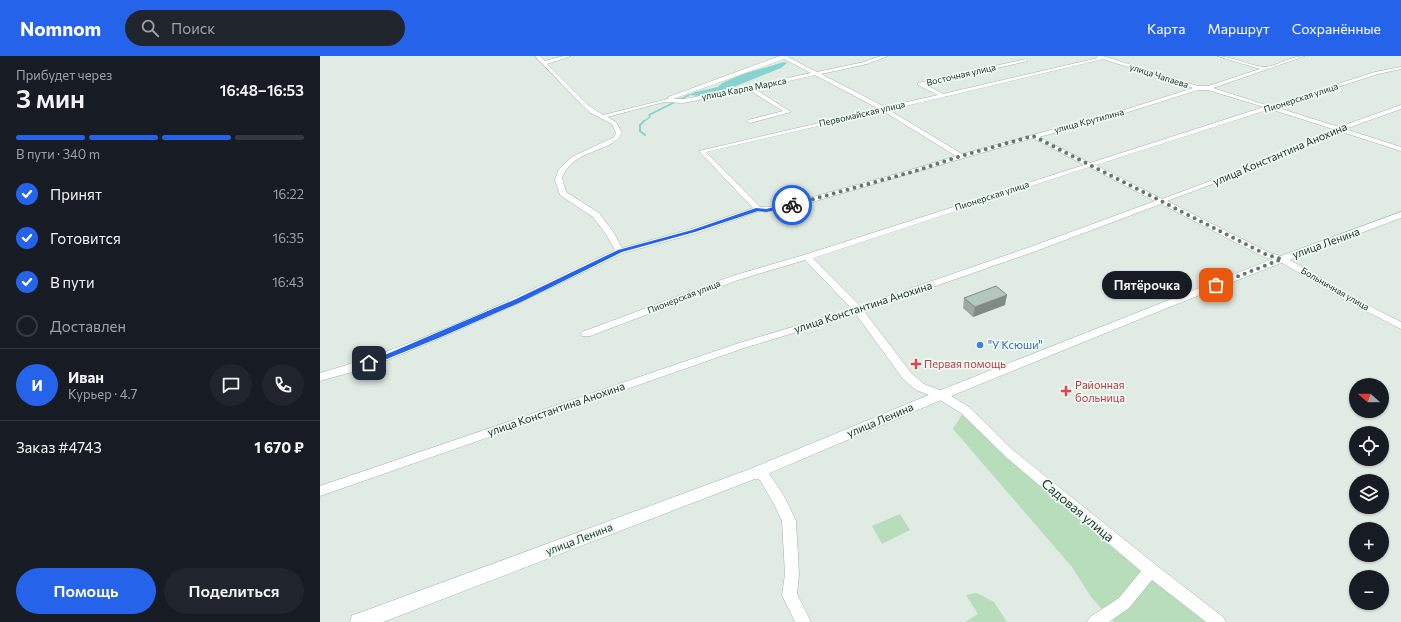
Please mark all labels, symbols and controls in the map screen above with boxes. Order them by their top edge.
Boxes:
search box [125,10,405,46]
text: Nomnom [20,17,101,40]
icon: search [139,17,161,39]
text: Поиск [171,19,215,37]
text: Карта [1147,20,1185,37]
text: Маршрут [1207,20,1270,37]
text: Сохранённые [1292,20,1381,37]
street label: Восточная улица [925,61,997,88]
street label: улица Чапаева [1128,61,1190,90]
text: Прибудет через [16,67,112,83]
street label: улица Карла Маркса [701,75,788,102]
street label: Пионерская улица [1262,80,1340,115]
text: 16:48–16:53 [220,81,304,99]
text: 3 мин [16,82,85,113]
street label: Первомайская улица [818,98,906,129]
street label: улица Крутилина [1053,106,1125,135]
street label: улица Константина Анохина [1211,119,1349,188]
text: В пути · 340 m [16,146,100,162]
street label: Пионерская улица [953,178,1031,213]
icon: check [16,183,38,205]
text: Принят [50,185,102,203]
courier [772,185,812,225]
text: 16:22 [273,186,304,202]
icon: bike [781,194,803,216]
street label: улица Ленина [1290,224,1361,261]
icon: check [16,227,38,249]
text: Готовится [50,229,121,247]
text: 16:35 [273,230,304,246]
street label: Больничная улица [1299,265,1372,313]
pin [1199,268,1233,302]
icon: check [16,271,38,293]
callout: Пятёрочка [1102,271,1192,299]
text: В пути [50,273,95,291]
text: 16:43 [272,274,304,290]
icon: bag [1205,274,1227,296]
street label: Пионерская улица [646,277,722,316]
text: Пятёрочка [1114,277,1180,293]
street label: улица Константина Анохина [792,278,934,335]
text: Доставлен [50,317,126,335]
place label: "У Ксюши" [988,338,1043,351]
marker: "У Ксюши" [975,340,985,350]
pin [352,346,386,380]
icon: home [358,352,380,374]
place label: Первая помощь [924,357,1006,370]
marker: Первая помощь [911,359,921,369]
button: chat [210,364,252,406]
button: phone [262,364,304,406]
text: Иван [68,368,104,386]
text: И [31,376,43,394]
place label: Районная больница [1075,378,1125,404]
north arrow [1349,378,1389,418]
map controls [1349,378,1389,610]
street label: улица Константина Анохина [485,379,626,438]
marker: Районная больница [1060,385,1072,397]
text: Курьер · 4.7 [68,386,137,402]
street label: улица Ленина [845,400,915,439]
button: locate [1349,426,1389,466]
text: Заказ #4743 [16,438,102,456]
text: 1 670 ₽ [254,438,304,456]
button: layers [1349,474,1389,514]
street label: Садовая улица [1039,475,1117,545]
street label: улица Ленина [543,520,614,557]
button: + [1349,522,1389,562]
button: Помощь [16,568,156,614]
button: Поделиться [164,568,304,614]
button: − [1349,570,1389,610]

